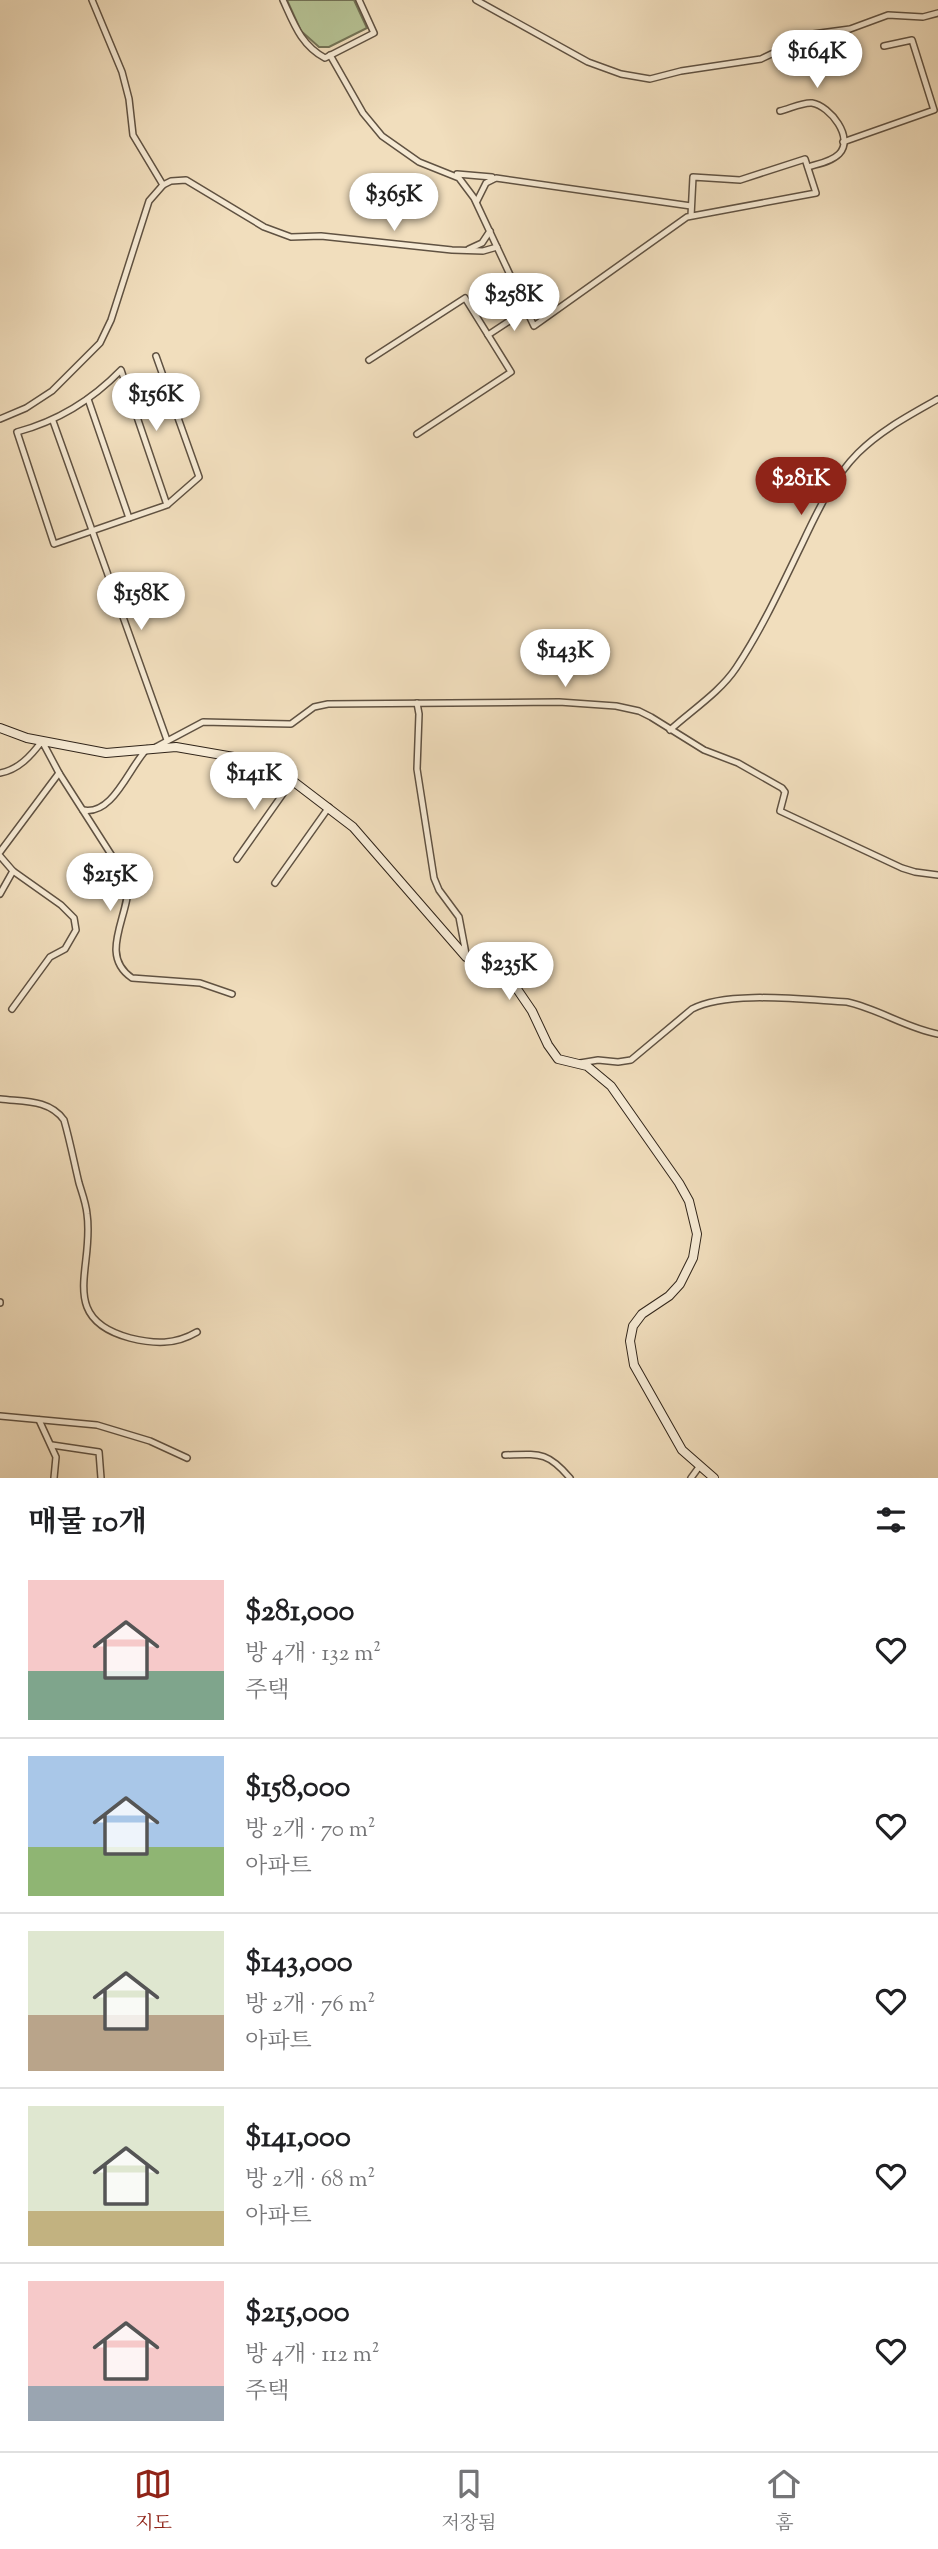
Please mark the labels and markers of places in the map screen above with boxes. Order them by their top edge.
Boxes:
pin: $164K [768,31,866,90]
pin: $365K [345,174,443,233]
pin: $258K [465,274,563,333]
pin: $156K [107,374,205,433]
pin: $281K [752,458,850,517]
pin: $158K [92,572,190,632]
pin: $143K [516,630,614,689]
pin: $141K [205,752,303,812]
pin: $215K [61,853,159,913]
pin: $235K [460,942,558,1002]

